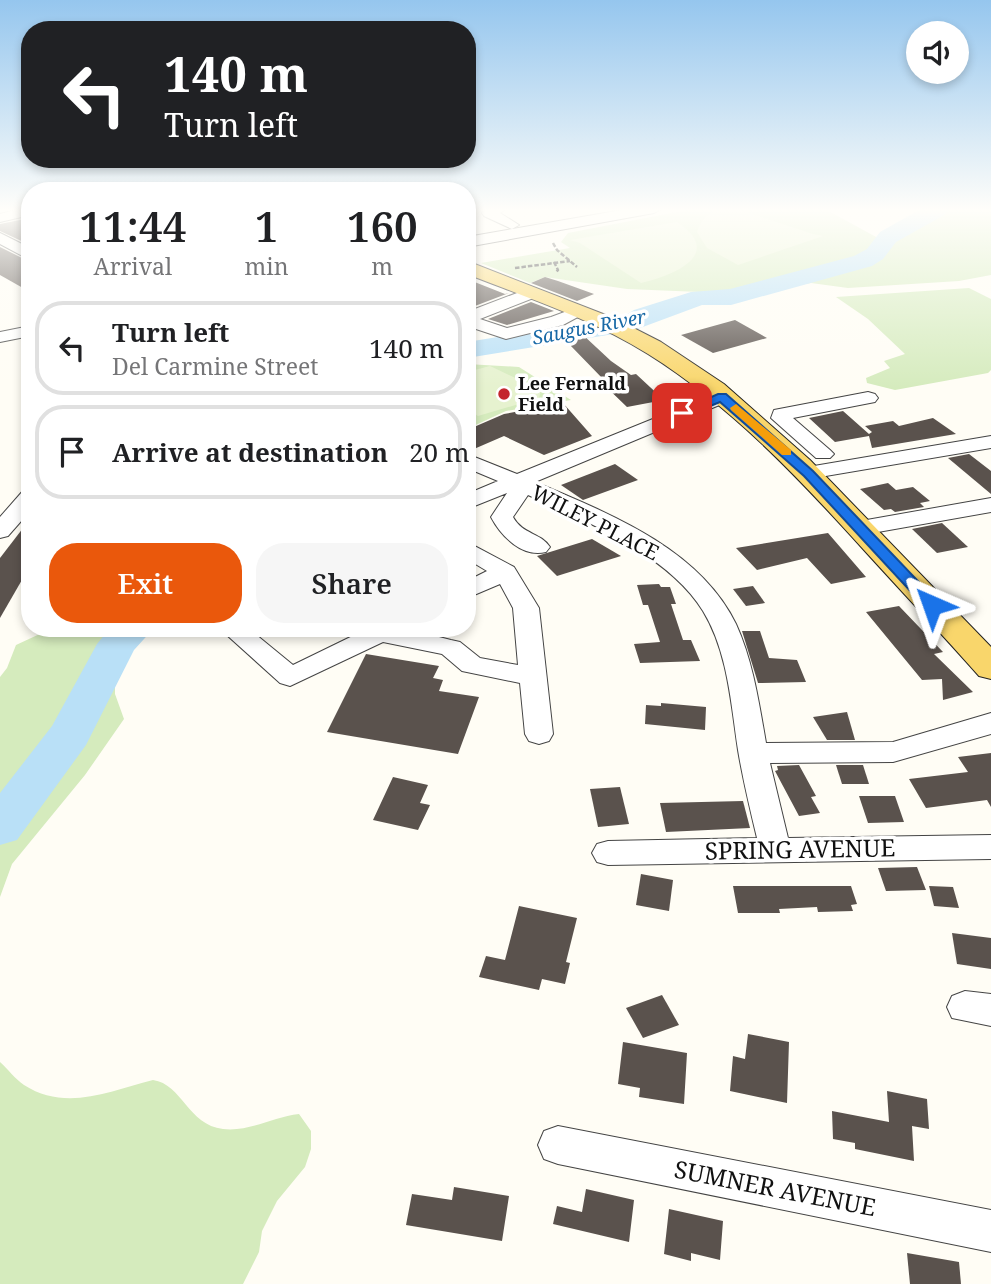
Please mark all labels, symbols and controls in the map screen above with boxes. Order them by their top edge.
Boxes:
map controls [906,21,969,84]
button: sound [906,21,969,84]
text: 140 m [164,40,308,106]
icon: left [49,49,140,140]
text: Turn left [164,103,298,146]
text: 11:44 [79,197,186,254]
text: 1 [255,197,278,254]
text: 160 [347,197,418,254]
text: Arrival [93,250,172,282]
text: min [245,250,289,282]
text: m [371,250,393,282]
water label: Saugus River [530,303,648,351]
text: Turn left [112,314,229,350]
icon: left [53,329,91,367]
text: 140 m [369,330,444,366]
text: Del Carmine Street [112,350,318,382]
place label: Lee Fernald Field [518,371,626,416]
pin [652,383,712,443]
marker: Lee Fernald Field [496,386,512,402]
icon: arrive [663,394,701,432]
icon: arrive [53,433,91,471]
text: Arrive at destination [112,434,388,470]
text: 20 m [409,434,469,470]
street label: WILEY PLACE [527,478,664,566]
button: Exit [49,543,242,623]
button: Share [256,543,448,623]
position arrow [895,568,969,642]
street label: SPRING AVENUE [704,830,895,867]
street label: SUMNER AVENUE [672,1152,879,1223]

